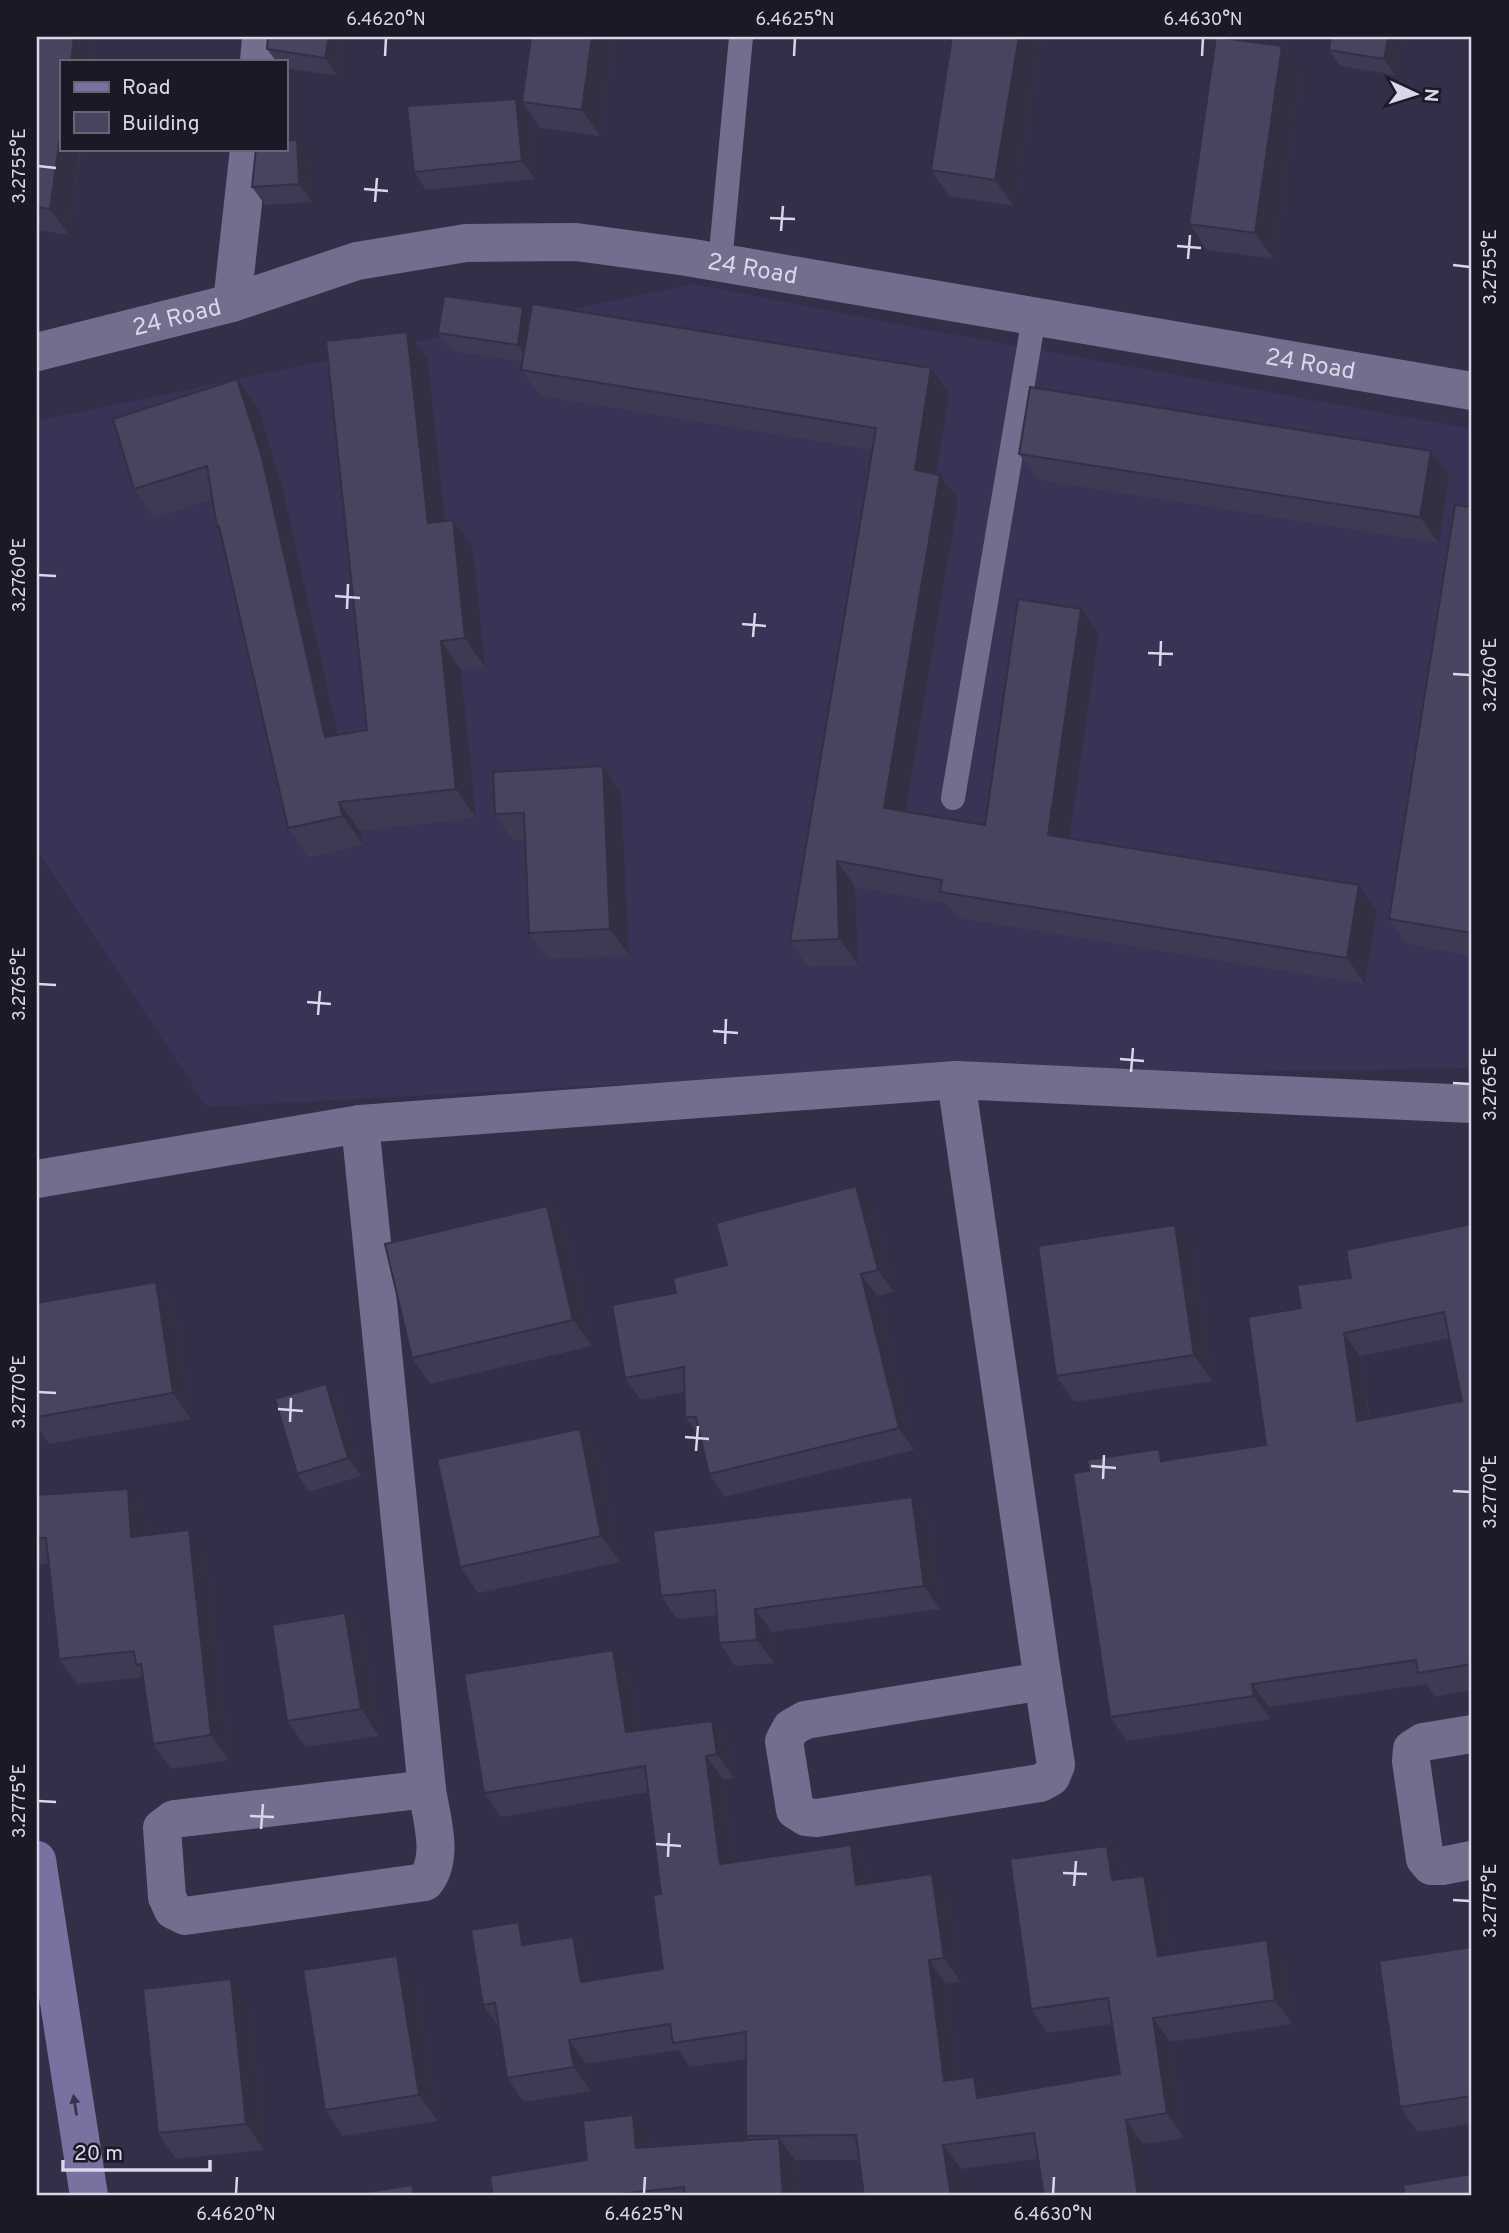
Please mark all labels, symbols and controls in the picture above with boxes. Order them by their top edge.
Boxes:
text: 6.4620°N [346,9,426,32]
text: 6.4625°N [755,9,835,32]
text: 6.4630°N [1163,9,1243,32]
legend [60,60,287,150]
north arrow [1380,60,1450,130]
text: Road [122,75,171,102]
text: N [1418,87,1442,103]
text: Building [122,111,200,138]
text: 3.2755°E [9,128,32,204]
text: 3.2755°E [1480,229,1503,305]
street label: 24 Road [705,248,799,293]
street label: 24 Road [130,293,225,344]
street label: 24 Road [1263,343,1357,388]
text: 3.2760°E [9,538,32,612]
text: 3.2760°E [1480,638,1503,712]
text: 3.2765°E [9,947,32,1021]
text: 3.2765°E [1480,1047,1503,1121]
text: 3.2770°E [9,1355,32,1429]
text: 3.2770°E [1480,1455,1503,1529]
text: 3.2775°E [9,1764,32,1838]
text: 3.2775°E [1480,1864,1503,1938]
one-way arrow [69,2094,80,2116]
scale bar [63,2128,210,2172]
text: 20 m [74,2141,123,2168]
text: 6.4620°N [196,2204,276,2227]
text: 6.4625°N [604,2204,684,2227]
text: 6.4630°N [1013,2204,1093,2227]

